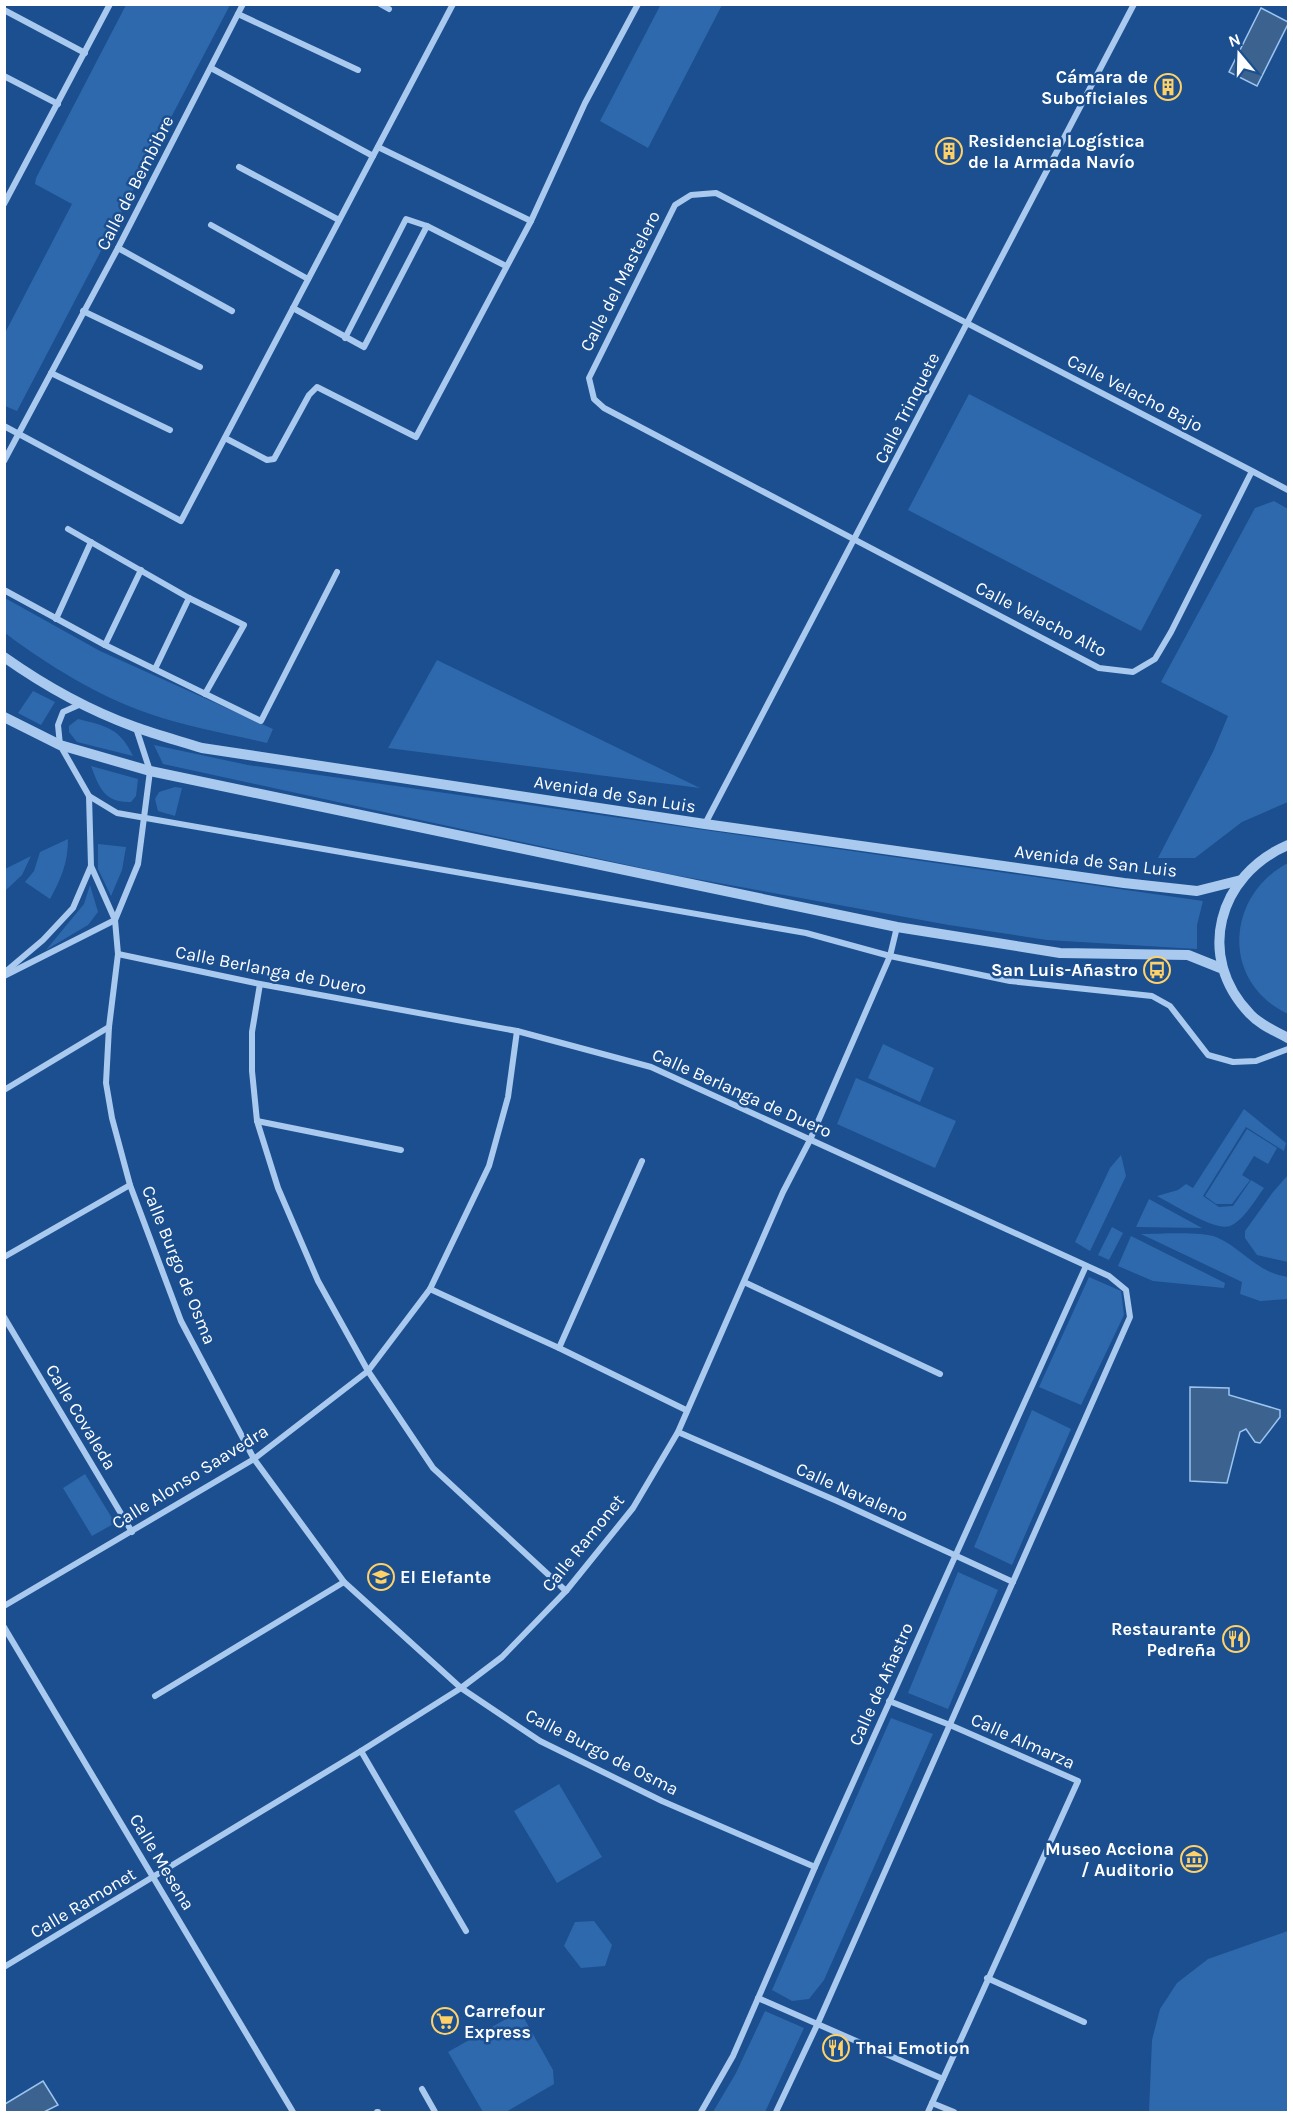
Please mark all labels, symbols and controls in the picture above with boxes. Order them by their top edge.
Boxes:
north arrow [1209,24,1269,84]
text: N [1226,29,1243,51]
place label: Cámara de Suboficiales [1041,66,1148,109]
building icon: Cámara de Suboficiales [1153,72,1183,102]
street label: Calle de Bembibre [92,112,178,254]
place label: Residencia Logística de la Armada Navío [968,130,1145,173]
building icon: Residencia Logística de la Armada Navío [934,136,964,166]
street label: Calle del Mastelero [575,207,665,355]
street label: Calle Trinquete [870,349,944,467]
street label: Calle Velacho Bajo [1064,349,1206,437]
street label: Calle Velacho Alto [972,576,1110,662]
street label: Avenida de San Luis [533,770,697,818]
street label: Avenida de San Luis [1013,840,1179,882]
street label: Calle Berlanga de Duero [174,941,368,999]
bus stop icon: San Luis-Añastro [1142,955,1172,985]
place label: San Luis-Añastro [991,959,1138,981]
street label: Calle Berlanga de Duero [649,1043,835,1143]
street label: Calle Burgo de Osma [137,1182,221,1348]
street label: Calle Covaleda [41,1360,121,1474]
street label: Calle Alonso Saavedra [108,1420,272,1534]
street label: Calle Navaleno [792,1457,912,1527]
street label: Calle Ramonet [537,1490,629,1596]
school or university icon: El Elefante [366,1562,396,1592]
place label: El Elefante [400,1566,491,1588]
place label: Restaurante Pedreña [1111,1618,1216,1661]
street label: Calle de Añastro [844,1619,918,1749]
restaurant icon: Restaurante Pedreña [1221,1624,1251,1654]
street label: Calle Burgo de Osma [522,1704,682,1800]
street label: Calle Almarza [968,1708,1078,1774]
street label: Calle Mesena [125,1810,199,1914]
place label: Museo Acciona / Auditorio [1045,1838,1174,1881]
museum icon: Museo Acciona / Auditorio [1179,1844,1209,1874]
street label: Calle Ramonet [26,1863,140,1943]
place label: Carrefour Express [464,2000,545,2043]
supermarket icon: Carrefour Express [430,2006,460,2036]
restaurant icon: Thai Emotion [821,2033,851,2063]
place label: Thai Emotion [856,2037,970,2059]

